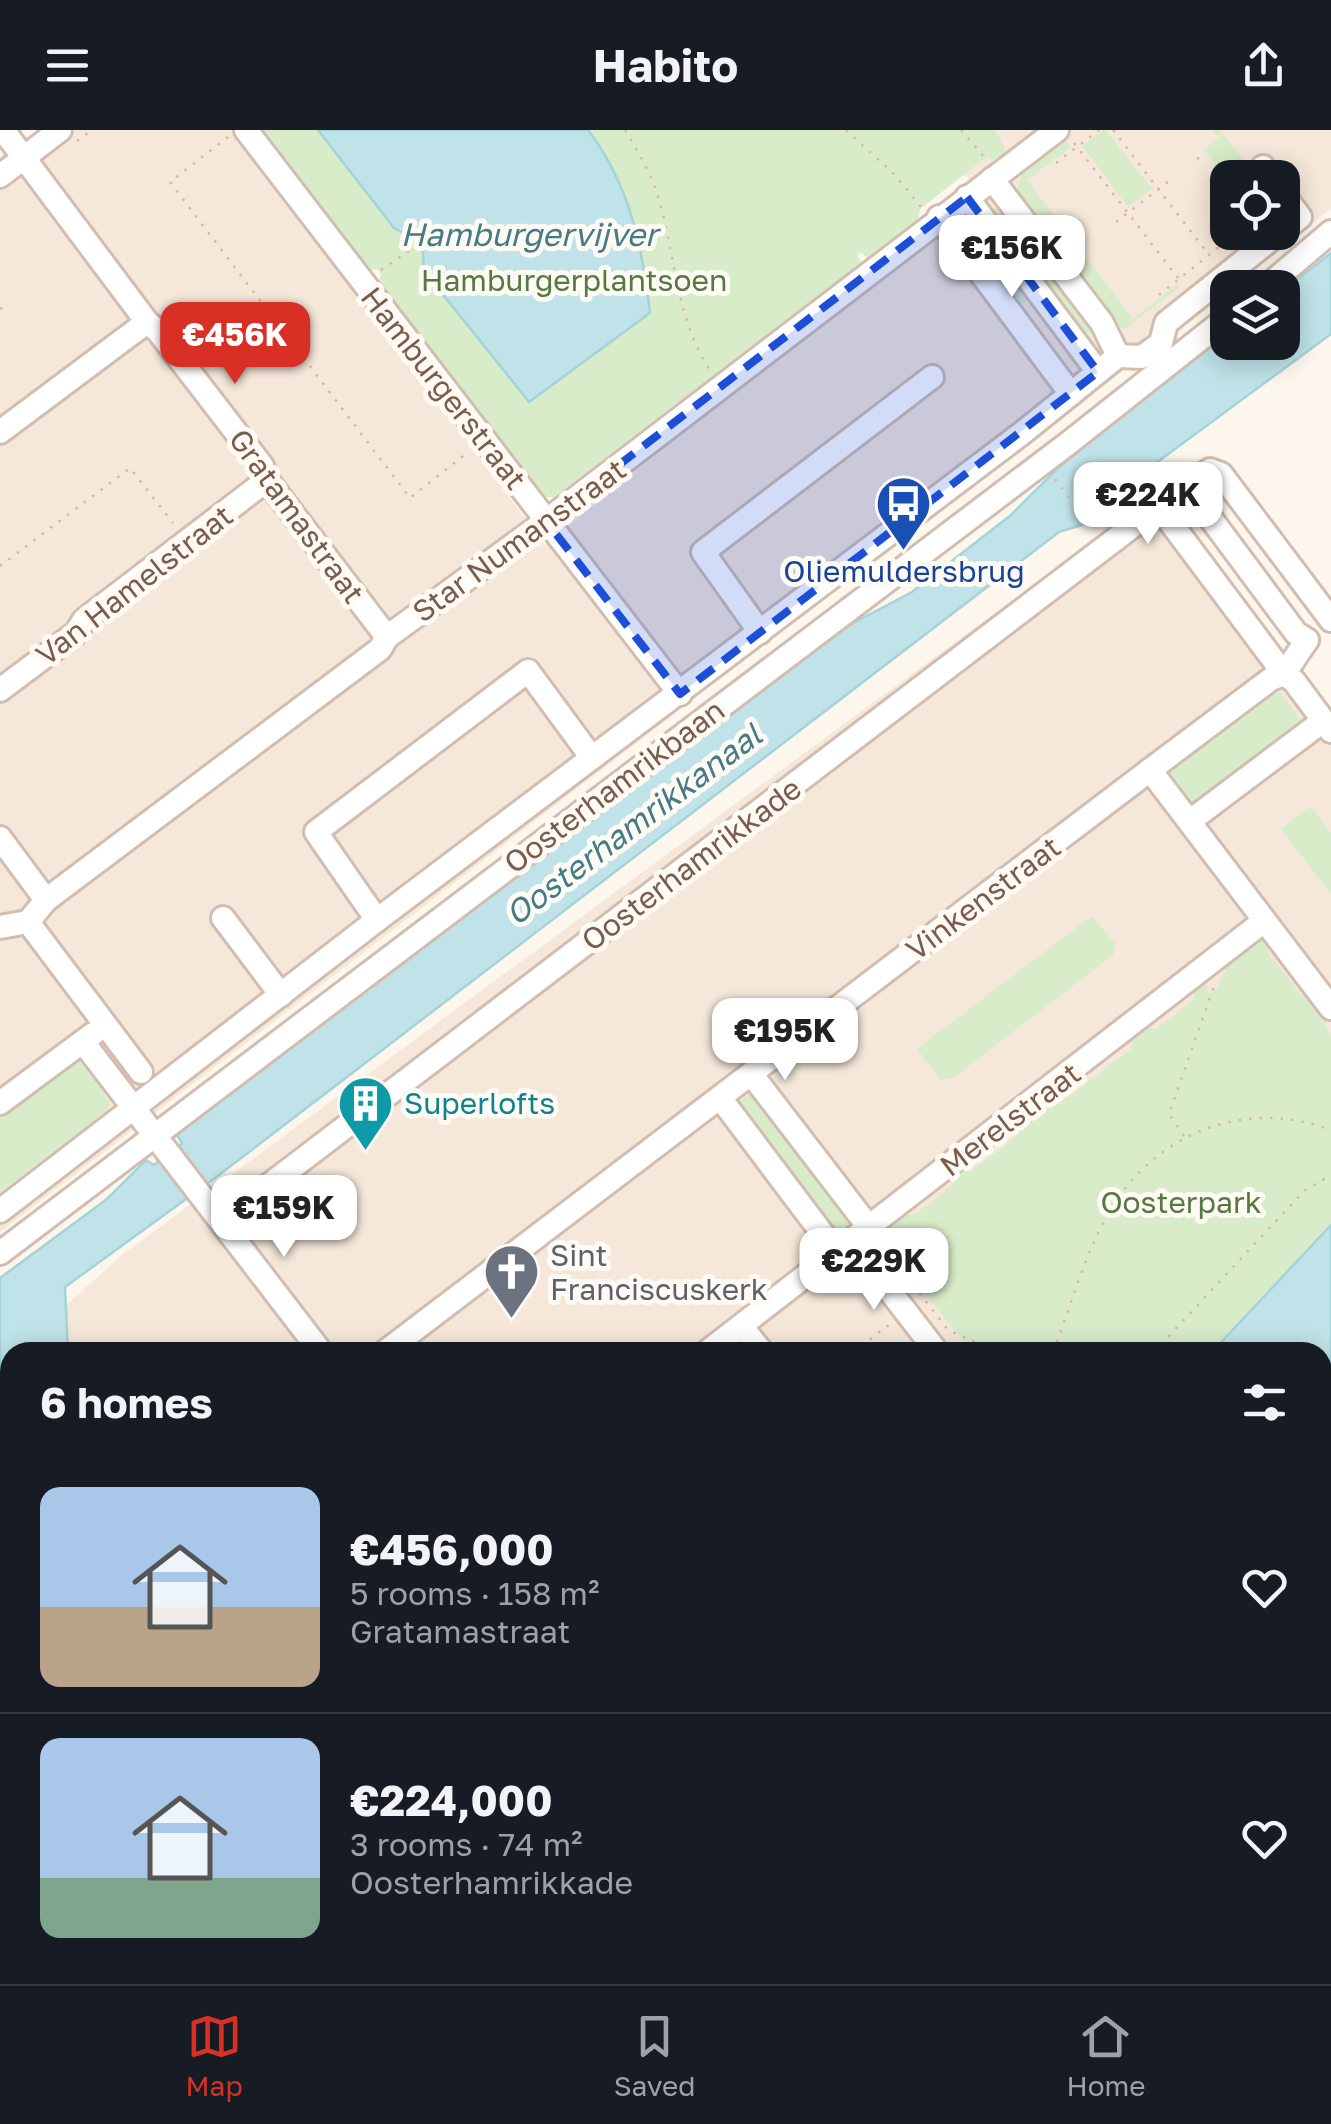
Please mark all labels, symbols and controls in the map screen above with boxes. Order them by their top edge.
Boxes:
icon: menu [40,38,95,93]
text: Habito [593,38,738,92]
icon: share [1236,38,1291,93]
map controls [1210,160,1300,360]
button: locate [1210,160,1300,250]
water label: Hamburgervijver [401,215,662,253]
pin: €156K [942,215,1082,300]
text: €156K [961,228,1063,266]
park label: Hamburgerplantsoen [421,262,727,298]
button: layers [1210,270,1300,360]
street label: Hamburgerstraat [354,280,534,496]
pin: €456K [165,302,305,387]
text: €456K [182,315,288,353]
street label: Gratamastraat [222,422,372,610]
street label: Star Numanstraat [405,451,633,629]
pin: €224K [1078,462,1218,547]
bus stop icon: Oliemuldersbrug [874,473,934,552]
text: €224K [1096,475,1200,513]
street label: Van Hamelstraat [29,497,239,673]
place label: Oliemuldersbrug [783,553,1025,589]
street label: Oosterhamrikbaan [497,691,731,881]
water label: Oosterhamrikkanaal [497,714,770,933]
street label: Oosterhamrikkade [574,770,808,958]
street label: Vinkenstraat [899,828,1067,968]
pin: €195K [715,998,855,1083]
text: €195K [734,1011,836,1049]
street label: Merelstraat [933,1055,1087,1183]
building icon: Superlofts [335,1073,395,1152]
place label: Superlofts [404,1085,555,1121]
pin: €159K [214,1175,354,1260]
park label: Oosterpark [1100,1184,1262,1220]
text: €159K [233,1188,335,1226]
pin: €229K [804,1228,944,1313]
place label: Sint Franciscuskerk [550,1237,768,1307]
text: €229K [821,1241,927,1279]
church icon: Sint Franciscuskerk [481,1242,541,1321]
icon: filters [1237,1375,1292,1430]
text: 6 homes [40,1377,213,1427]
text: €456,000 [350,1524,554,1574]
icon: home [120,1527,240,1647]
icon: heart [1237,1560,1292,1615]
text: 5 rooms · 158 m² [350,1574,599,1612]
text: Gratamastraat [350,1612,570,1650]
text: €224,000 [350,1775,552,1825]
icon: home [120,1778,240,1898]
icon: heart [1237,1811,1292,1866]
text: 3 rooms · 74 m² [350,1825,582,1863]
text: Oosterhamrikkade [350,1863,633,1901]
tab: Map [186,2009,243,2102]
tab: Saved [614,2009,695,2102]
tab: Home [1066,2009,1146,2102]

